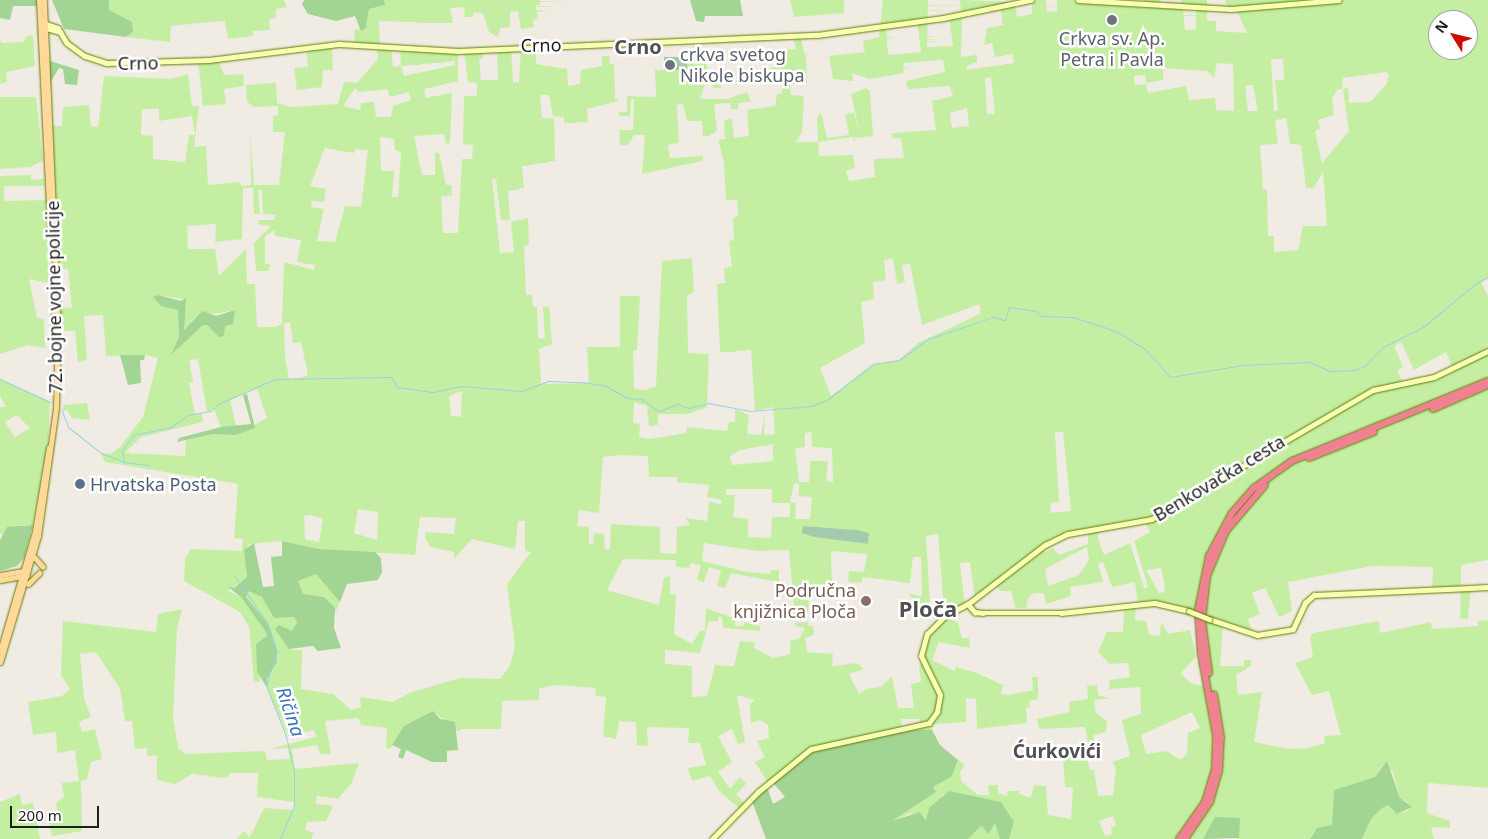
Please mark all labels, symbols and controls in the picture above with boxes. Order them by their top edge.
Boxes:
north arrow [1428,10,1478,60]
marker: Crkva sv. Ap. Petra i Pavla [1106,14,1118,26]
text: N [1430,16,1452,37]
place label: Crkva sv. Ap. Petra i Pavla [1059,28,1165,70]
street label: Crno [520,34,562,56]
district label: Crno [614,34,662,58]
place label: crkva svetog Nikole biskupa [680,44,805,86]
street label: Crno [117,52,159,74]
marker: crkva svetog Nikole biskupa [664,59,676,71]
street label: 72. bojne vojne policije [42,201,66,393]
street label: Benkovačka cesta [1149,430,1289,526]
place label: Hrvatska Posta [90,473,217,495]
marker: Hrvatska Posta [74,478,86,490]
place label: Područna knjižnica Ploča [733,580,856,622]
marker: Područna knjižnica Ploča [860,595,872,607]
district label: Ploča [899,596,957,622]
water label: Ričina [271,684,309,740]
district label: Ćurkovići [1013,741,1101,763]
scale bar [12,796,101,828]
text: 200 m [18,805,62,825]

